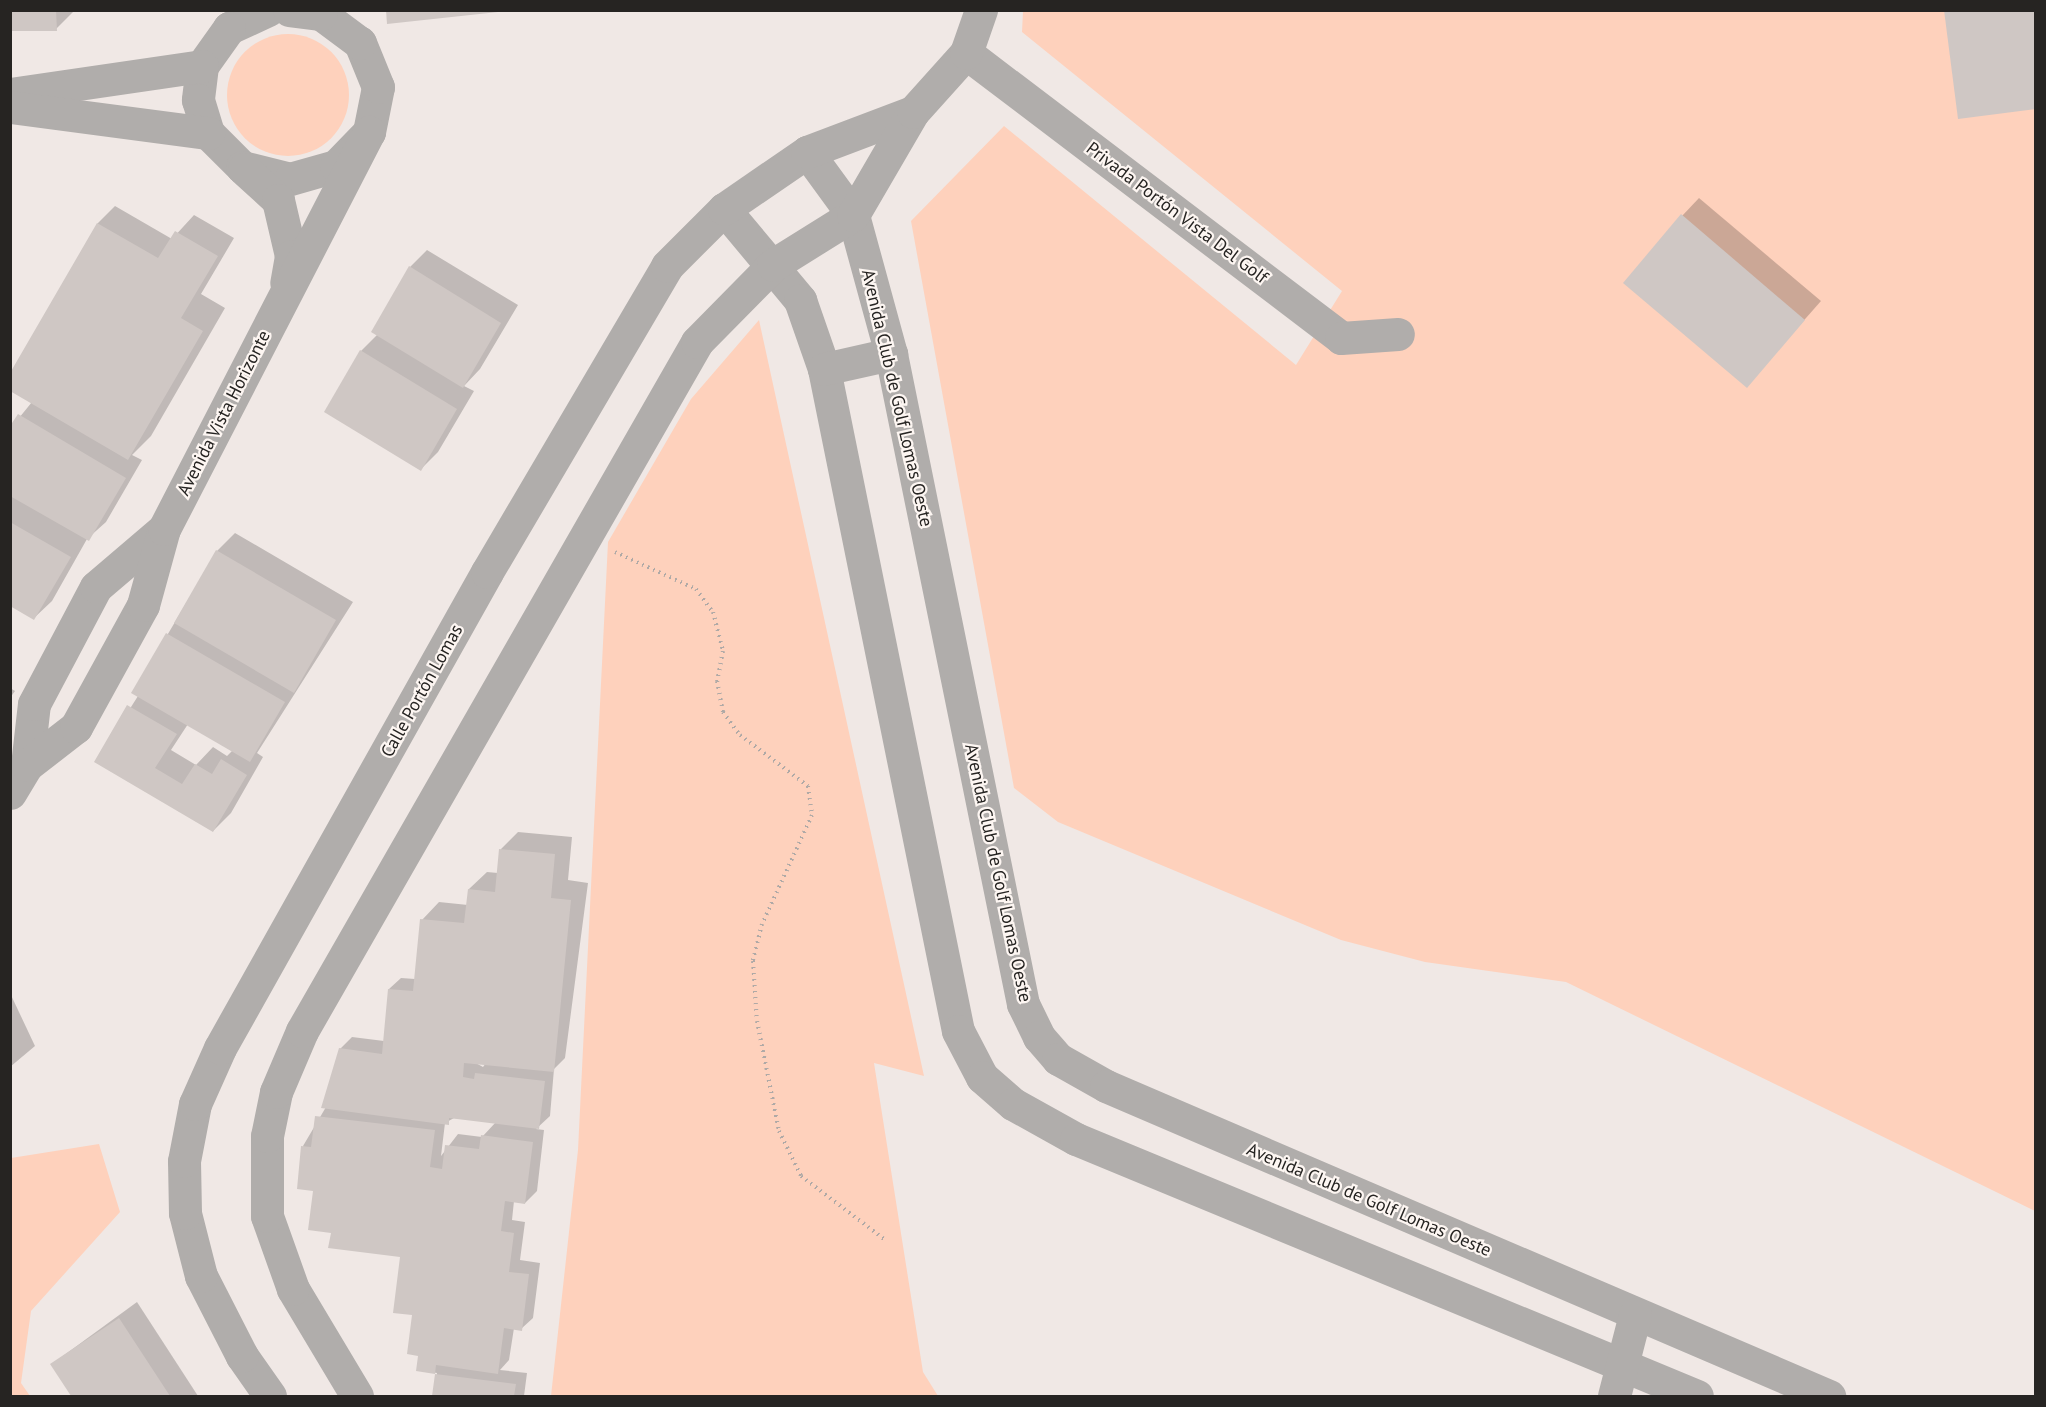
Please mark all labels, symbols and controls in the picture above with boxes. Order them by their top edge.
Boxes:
street label: Privada Portón Vista Del Golf [1082,137,1272,289]
street label: Avenida Club de Golf Lomas Oeste [857,267,937,529]
street label: Avenida Vista Horizonte [173,327,275,499]
street label: Calle Portón Lomas [377,621,467,761]
street label: Avenida Club de Golf Lomas Oeste [960,742,1036,1004]
street label: Avenida Club de Golf Lomas Oeste [1244,1139,1494,1261]

